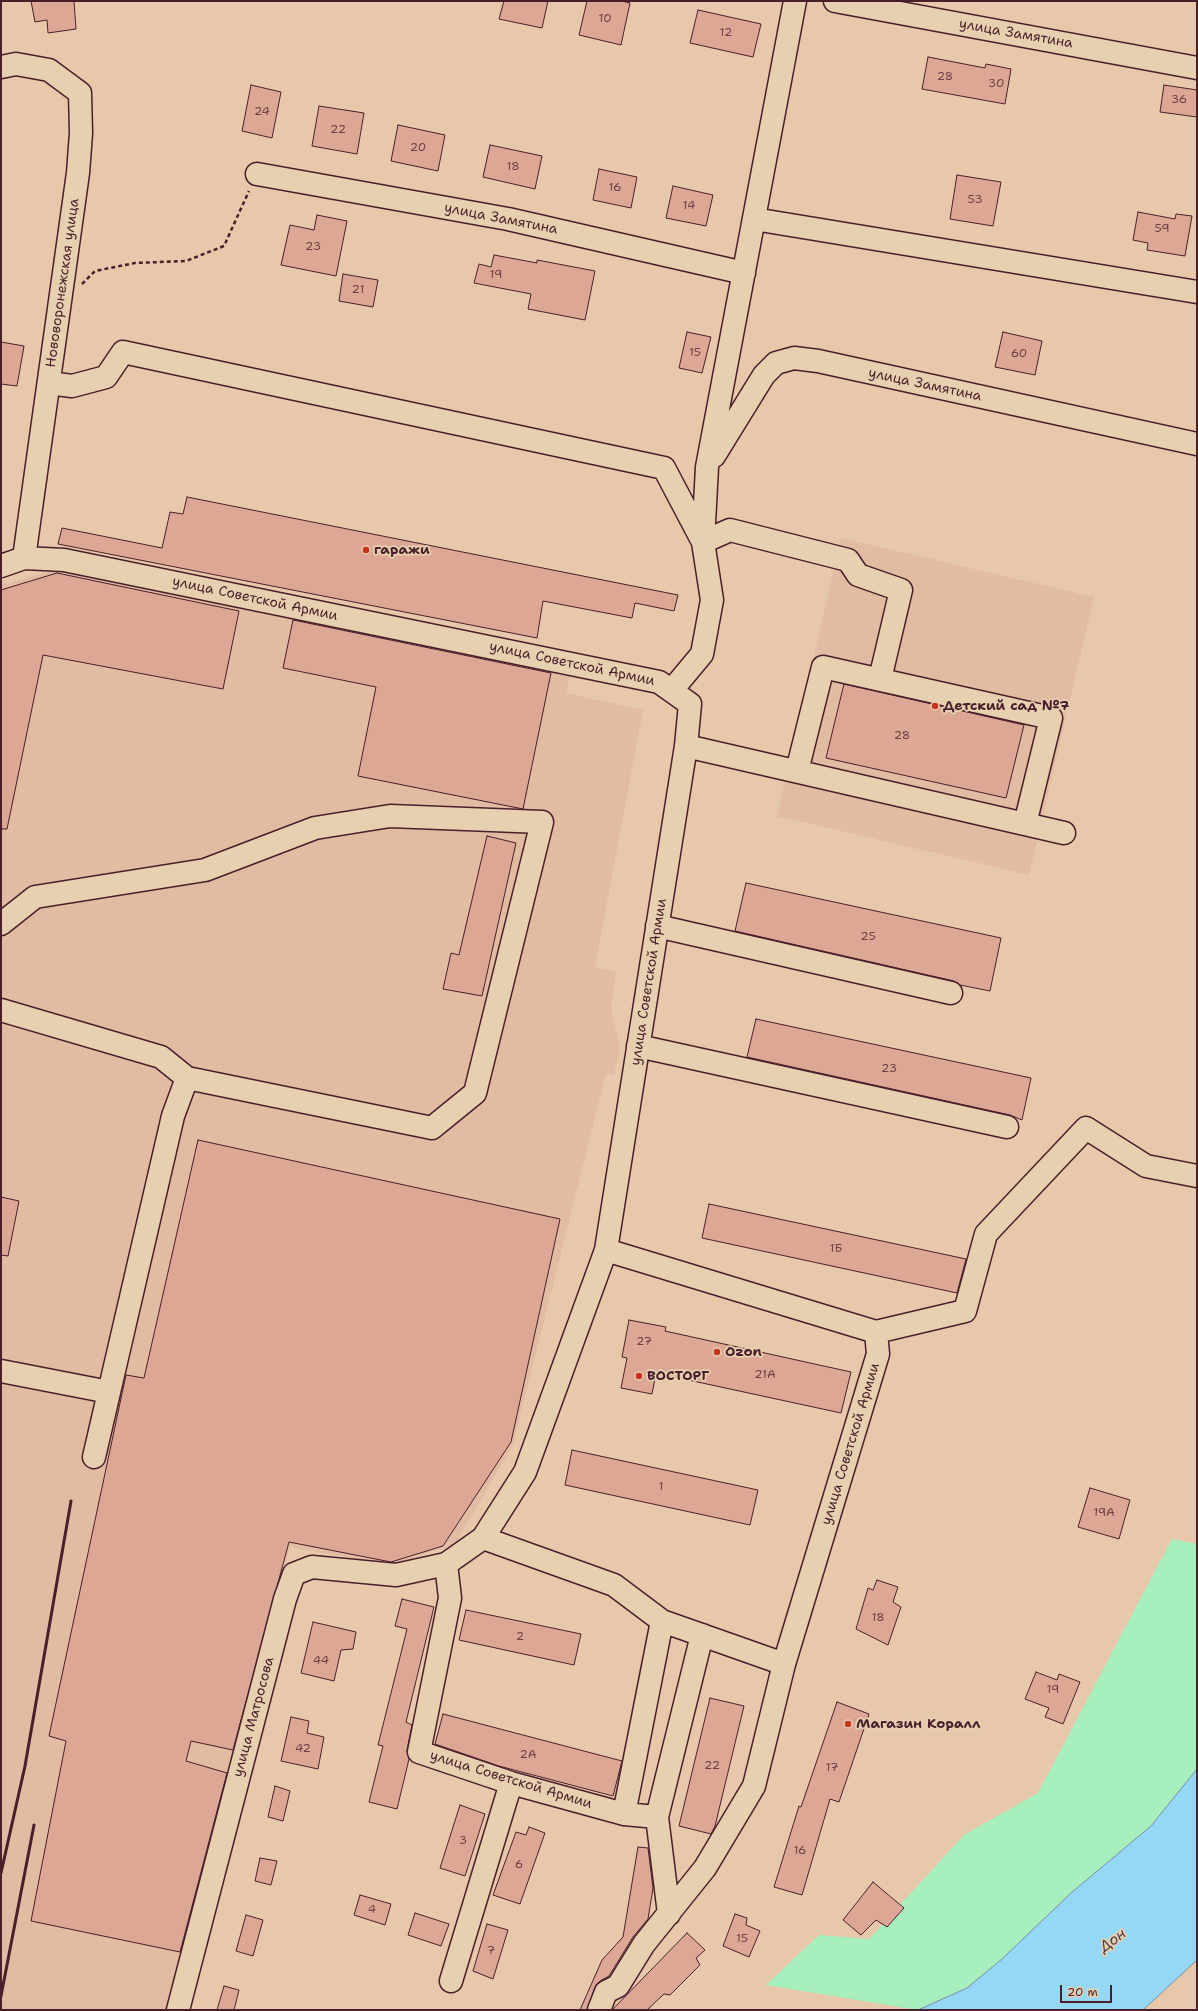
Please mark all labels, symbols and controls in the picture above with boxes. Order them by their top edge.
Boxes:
house number: 10 [598,12,612,26]
street label: улица Замятина [958,16,1074,52]
house number: 12 [720,26,732,40]
house number: 28 [937,70,953,84]
house number: 30 [988,77,1004,91]
house number: 36 [1171,93,1187,107]
house number: 24 [254,105,270,119]
house number: 22 [330,123,346,137]
house number: 20 [410,141,426,155]
house number: 18 [506,160,520,174]
house number: 16 [608,181,622,195]
house number: 53 [967,193,983,207]
street label: Нововоронежская улица [43,197,83,369]
house number: 14 [683,199,695,213]
street label: улица Замятина [443,200,559,238]
house number: 59 [1154,222,1170,236]
house number: 23 [305,240,321,254]
house number: 19 [490,268,502,282]
house number: 21 [352,283,364,297]
house number: 15 [689,346,701,360]
house number: 60 [1011,347,1027,361]
street label: улица Замятина [867,365,983,405]
place label: гаражи [374,542,430,558]
marker: гаражи [361,545,371,555]
street label: улица Советской Армии [171,573,339,625]
street label: улица Советской Армии [488,638,656,690]
place label: Детский сад №7 [943,698,1069,714]
marker: Детский сад №7 [930,701,940,711]
house number: 28 [894,729,910,743]
street label: улица Советской Армии [628,897,670,1067]
house number: 25 [860,930,876,944]
house number: 23 [881,1062,897,1076]
house number: 1Б [830,1242,842,1256]
house number: 27 [636,1335,652,1349]
place label: Ozon [725,1344,762,1360]
marker: Ozon [712,1347,722,1357]
street label: улица Советской Армии [818,1361,884,1527]
place label: ВОСТОРГ [647,1368,709,1384]
house number: 21А [754,1368,776,1382]
marker: ВОСТОРГ [634,1371,644,1381]
house number: 1 [658,1480,664,1494]
house number: 19А [1093,1506,1115,1520]
house number: 18 [871,1611,885,1625]
house number: 2 [516,1630,524,1644]
house number: 44 [313,1654,329,1668]
street label: улица Матросова [230,1655,278,1779]
house number: 19 [1047,1683,1059,1697]
place label: Магазин Коралл [856,1716,981,1732]
marker: Магазин Коралл [843,1719,853,1729]
house number: 42 [295,1742,311,1756]
street label: улица Советской Армии [428,1747,594,1813]
house number: 2А [519,1748,537,1762]
house number: 22 [704,1759,720,1773]
house number: 17 [826,1761,838,1775]
house number: 3 [459,1834,467,1848]
house number: 16 [793,1844,807,1858]
house number: 6 [515,1858,523,1872]
house number: 4 [368,1903,376,1917]
water label: Дон [1096,1925,1130,1957]
house number: 15 [736,1932,748,1946]
house number: 7 [487,1944,495,1958]
scale bar [1062,1977,1114,2003]
text: 20 m [1067,1984,1098,2000]

